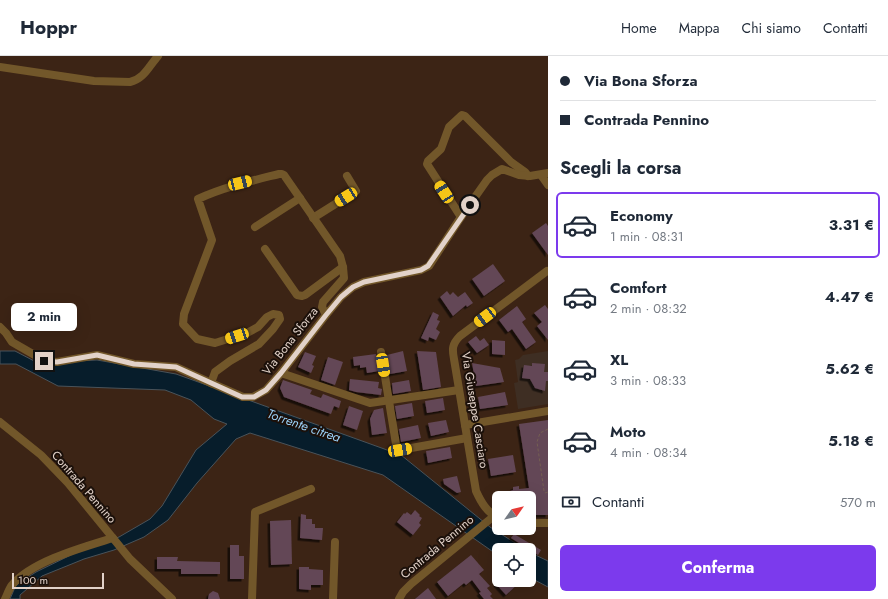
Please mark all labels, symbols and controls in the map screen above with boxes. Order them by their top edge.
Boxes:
text: Hoppr [20,14,77,41]
text: Home [621,18,657,38]
text: Mappa [679,18,720,38]
text: Chi siamo [742,18,801,38]
text: Contatti [823,18,868,38]
text: Via Bona Sforza [584,70,698,92]
text: Contrada Pennino [584,109,709,131]
text: Scegli la corsa [560,155,681,181]
car [227,174,253,192]
car [432,179,456,205]
car [333,186,359,208]
route start [461,196,479,214]
text: Economy [610,205,673,227]
icon: car [562,207,598,243]
text: 3.31 € [829,214,874,236]
text: 1 min · 08:31 [610,227,684,246]
text: Comfort [610,277,667,299]
icon: car [562,279,598,315]
text: 4.47 € [825,286,874,308]
text: 2 min · 08:32 [610,299,687,318]
callout: 2 min [11,303,77,331]
street label: Via Bona Sforza [258,303,322,379]
car [472,305,498,329]
text: 2 min [27,307,61,326]
car [224,327,250,345]
text: XL [610,349,628,371]
street label: Via Giuseppe Casciaro [457,351,493,470]
icon: car [562,351,598,387]
route end [35,352,53,370]
car [375,352,391,378]
text: 5.62 € [825,358,874,380]
text: 3 min · 08:33 [610,371,686,390]
water label: Torrente citrea [265,404,343,447]
text: Moto [610,421,646,443]
icon: car [562,423,598,459]
text: 5.18 € [828,430,874,452]
car [387,442,413,458]
text: 4 min · 08:34 [610,443,687,462]
street label: Contrada Pennino [47,447,121,528]
north arrow [492,491,536,535]
map controls [492,491,536,587]
icon: cash [560,491,582,513]
text: Contanti [592,491,645,513]
text: 570 m [840,493,876,512]
street label: Contrada Pennino [396,511,478,583]
button: locate [492,543,536,587]
button: Conferma [560,545,876,591]
scale bar [12,571,104,590]
text: 100 m [18,572,48,588]

